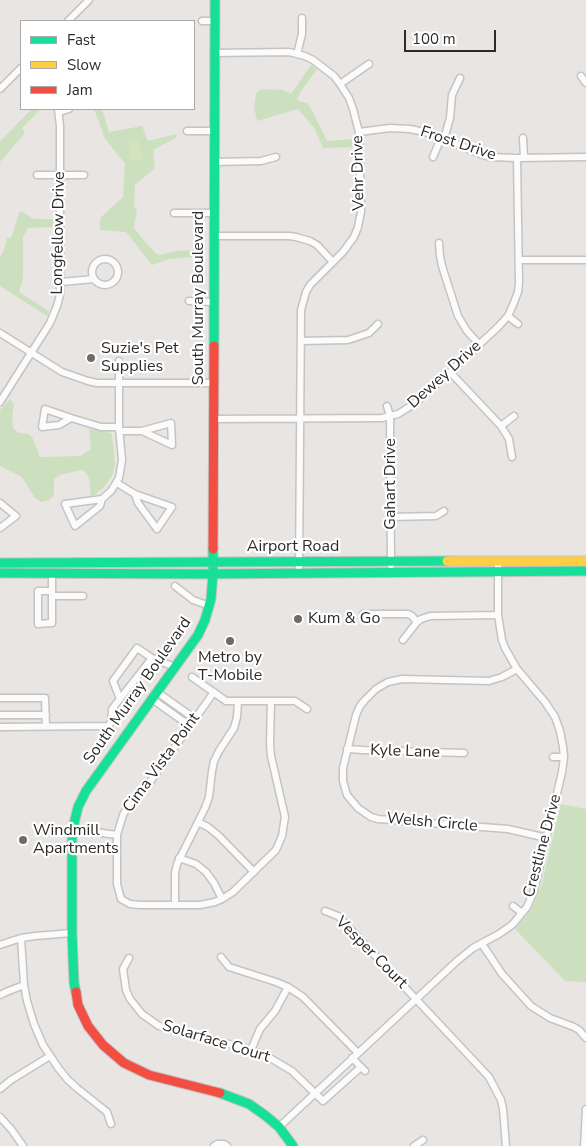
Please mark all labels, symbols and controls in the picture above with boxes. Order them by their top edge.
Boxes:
legend [20,20,195,110]
scale bar [406,20,498,52]
text: 100 m [412,29,456,49]
text: Fast [67,30,95,50]
text: Slow [67,55,101,75]
text: Jam [67,80,93,100]
street label: Frost Drive [418,123,498,165]
street label: Vehr Drive [349,135,369,211]
street label: Longfellow Drive [48,171,70,295]
street label: South Murray Boulevard [189,211,209,385]
street label: Dewey Drive [404,337,486,413]
place label: Suzie's Pet Supplies [101,339,179,377]
marker: Suzie's Pet Supplies [85,352,97,364]
street label: Gahart Drive [381,438,401,530]
street label: Airport Road [247,537,339,557]
place label: Kum & Go [308,609,380,629]
marker: Kum & Go [292,613,304,625]
street label: South Murray Boulevard [80,614,196,768]
marker: Metro by T-Mobile [224,635,236,647]
place label: Metro by T-Mobile [198,648,262,686]
street label: Cima Vista Point [119,709,205,817]
street label: Kyle Lane [370,741,440,763]
street label: Crestline Drive [520,792,566,900]
street label: Welsh Circle [386,809,478,837]
place label: Windmill Apartments [33,821,119,859]
marker: Windmill Apartments [17,834,29,846]
street label: Vesper Court [331,913,411,993]
street label: Solarface Court [160,1017,272,1067]

